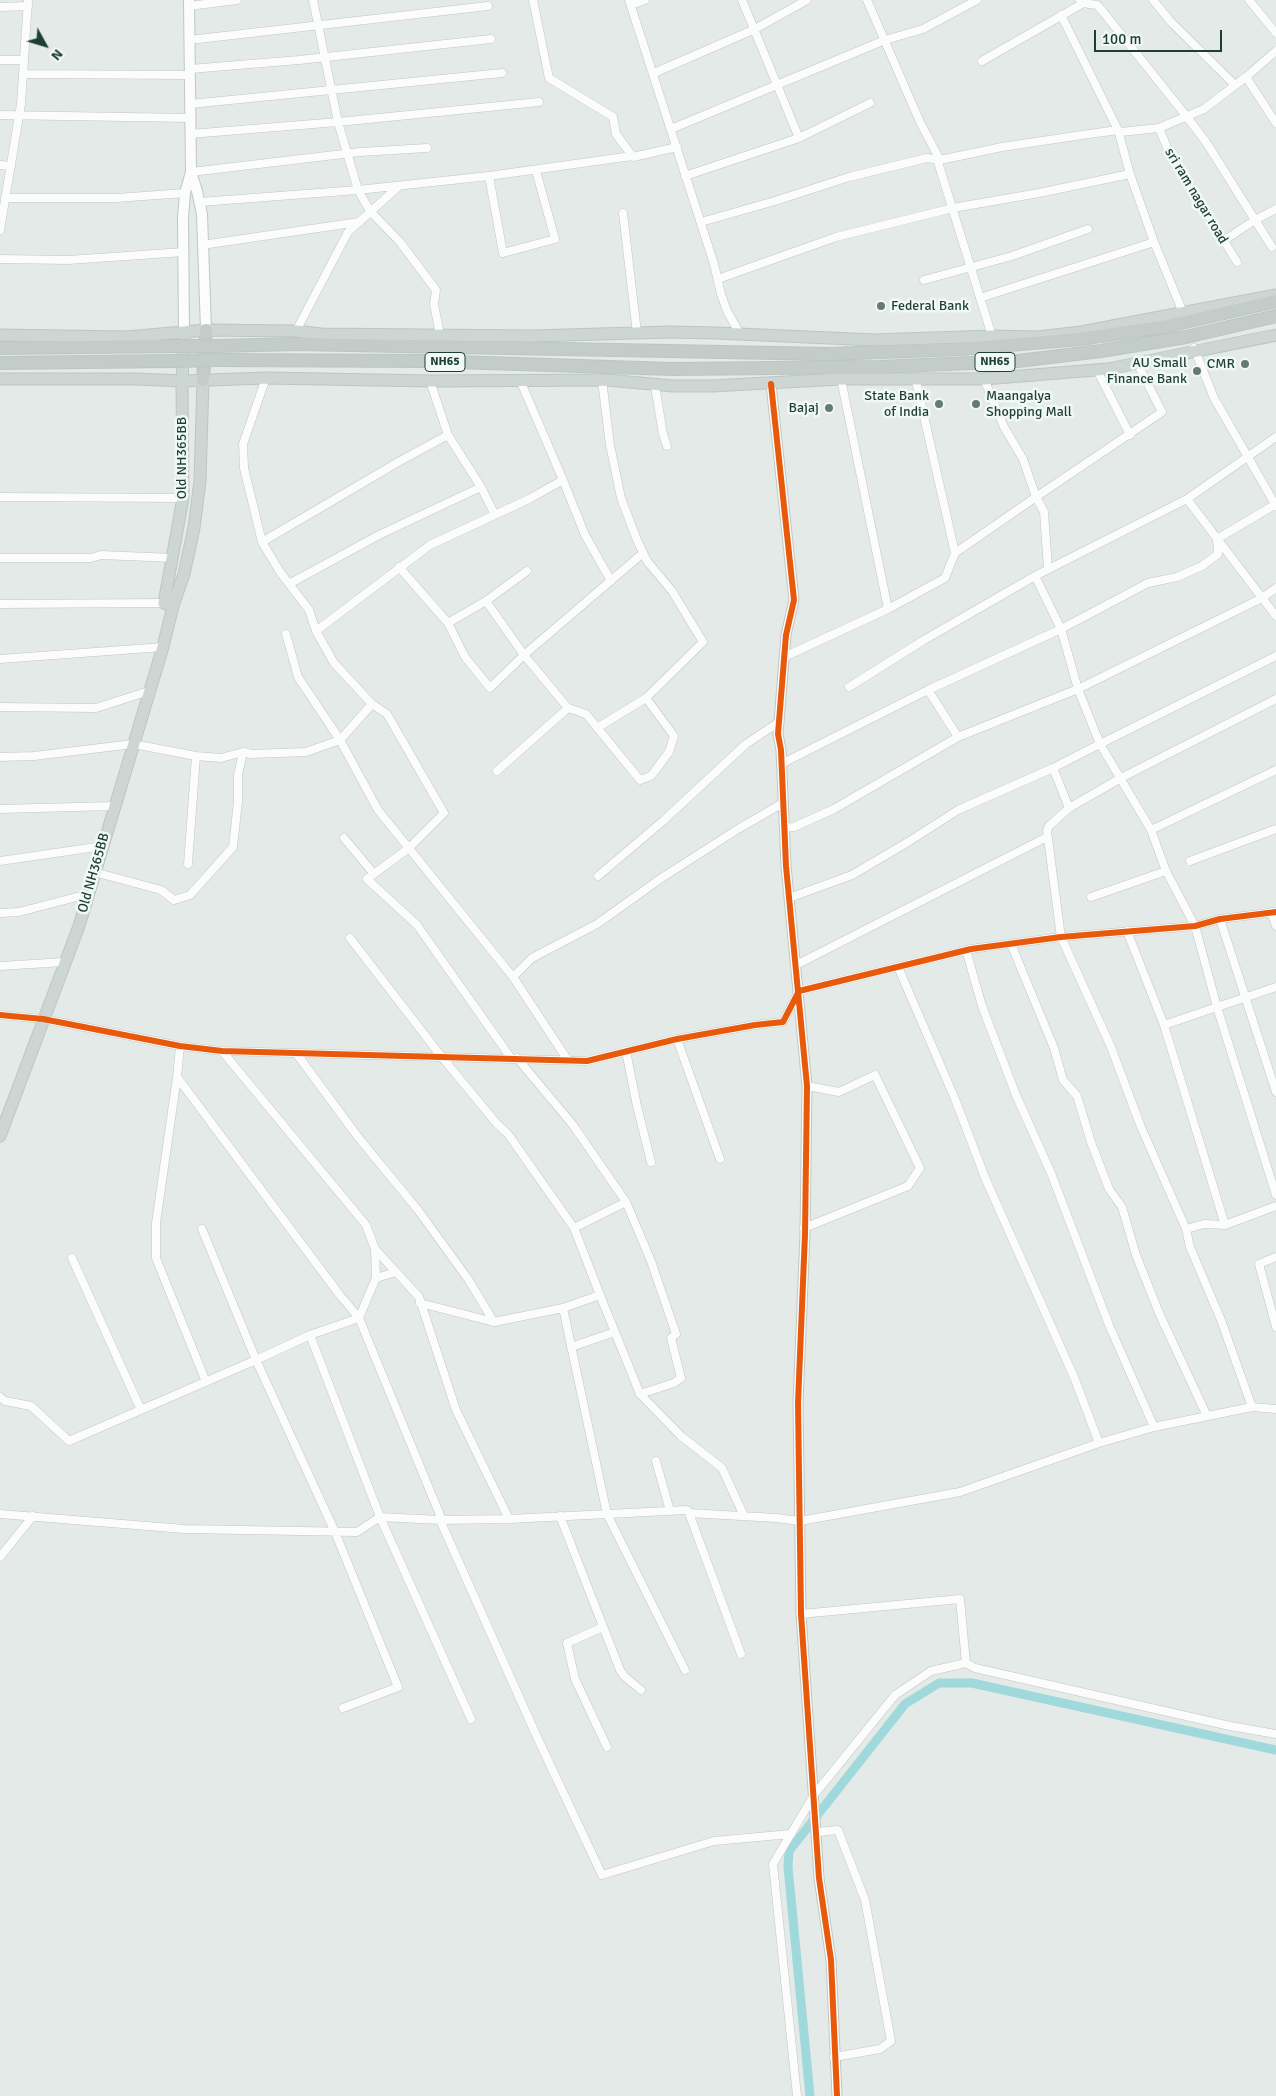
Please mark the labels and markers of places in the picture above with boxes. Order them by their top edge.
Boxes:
place label: Federal Bank [891,298,969,314]
marker: Federal Bank [875,300,887,312]
place label: AU Small Finance Bank [1107,355,1187,388]
place label: CMR [1207,356,1235,372]
marker: CMR [1239,358,1251,370]
marker: AU Small Finance Bank [1191,365,1203,377]
place label: State Bank of India [864,388,929,421]
place label: Maangalya Shopping Mall [986,388,1072,421]
marker: State Bank of India [933,398,945,410]
marker: Maangalya Shopping Mall [970,398,982,410]
place label: Bajaj [788,400,819,416]
marker: Bajaj [823,402,835,414]

